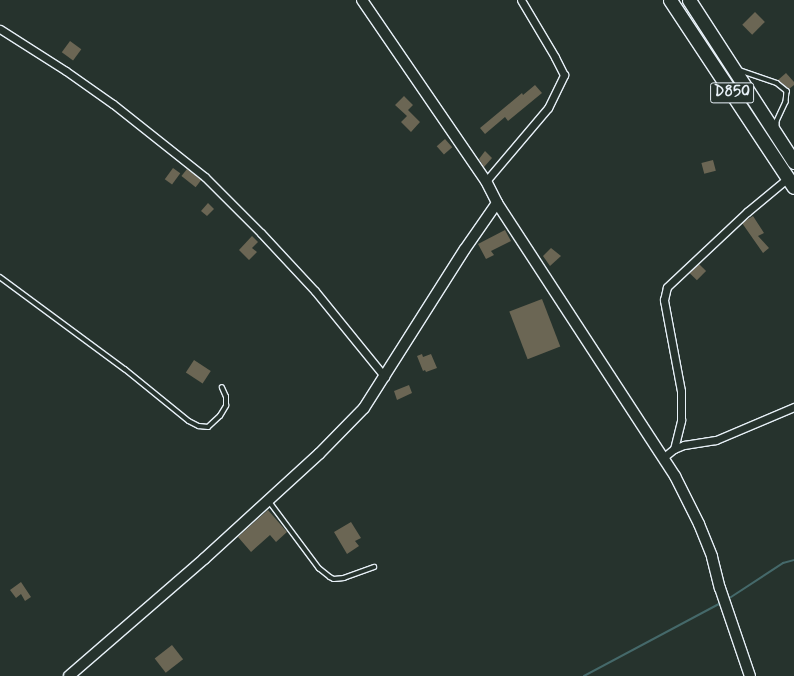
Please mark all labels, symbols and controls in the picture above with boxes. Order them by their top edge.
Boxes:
road number: D850 [710,80,754,106]

